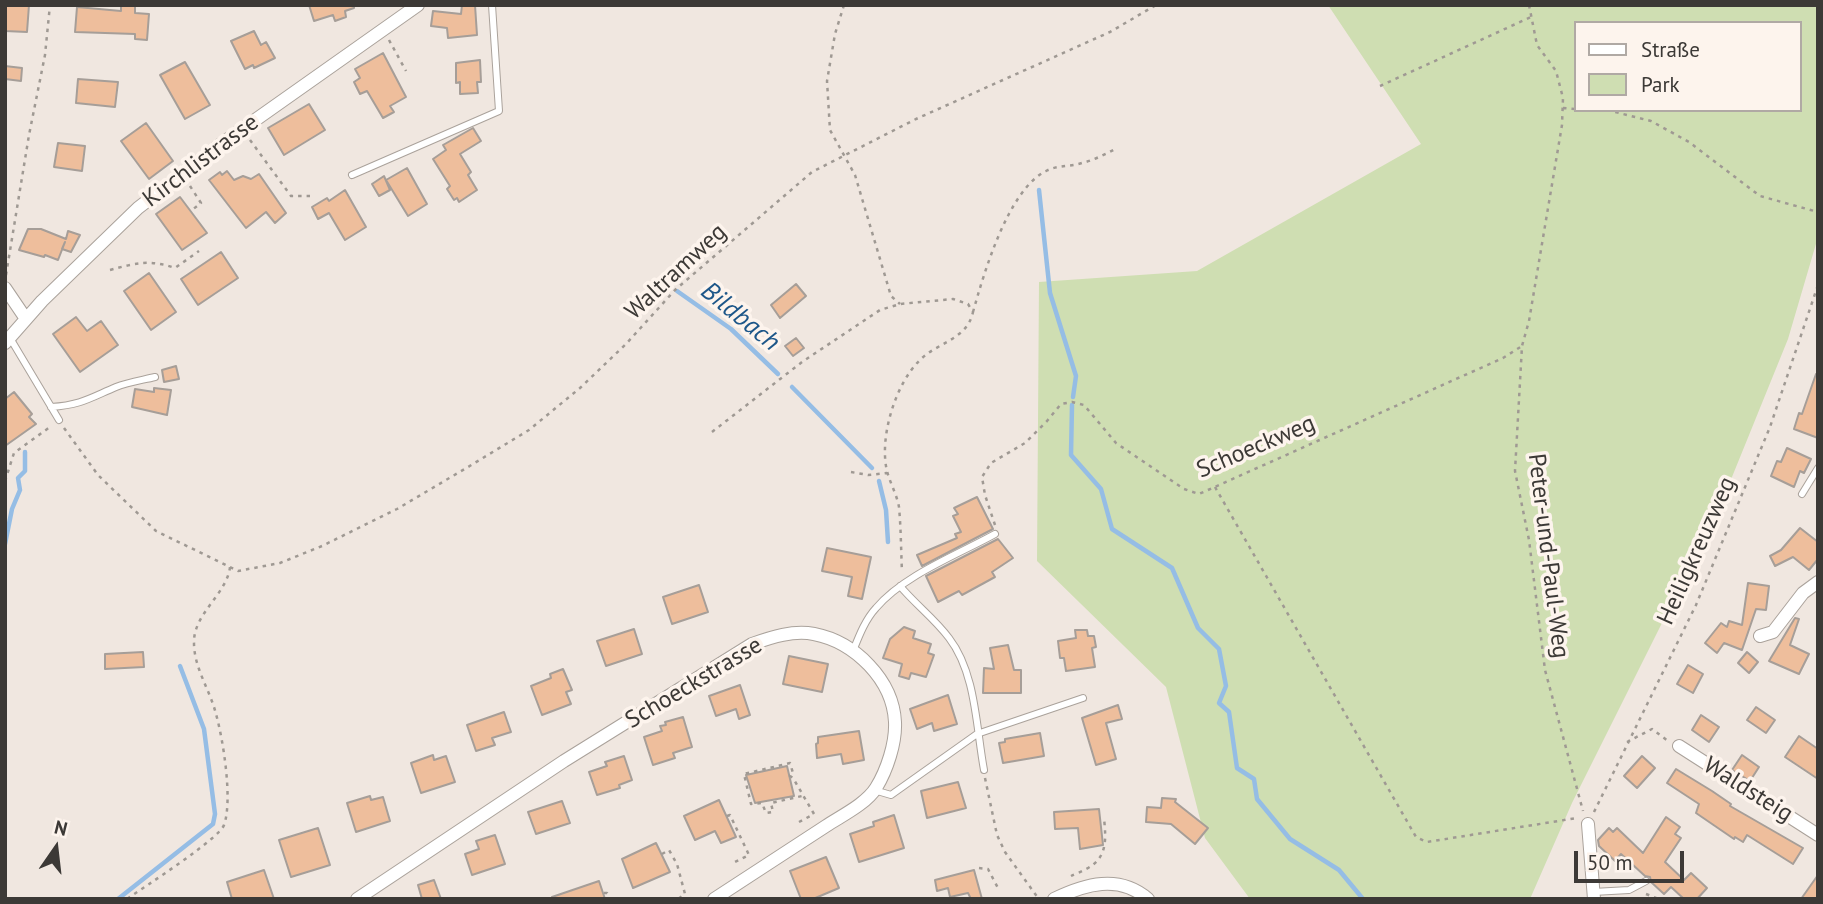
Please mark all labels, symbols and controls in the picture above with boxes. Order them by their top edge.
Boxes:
legend [1574,21,1802,112]
text: Straße [1641,36,1700,63]
text: Park [1641,71,1680,98]
street label: Kirchlistrasse [137,108,265,214]
street label: Waltramweg [619,218,733,326]
water label: Bildbach [694,276,786,358]
street label: Schoeckweg [1192,409,1320,485]
street label: Peter-und-Paul-Weg [1521,452,1575,660]
street label: Heiligkreuzweg [1652,473,1742,629]
street label: Schoeckstrasse [620,631,768,735]
street label: Waldsteig [1698,751,1798,829]
north arrow [21,813,91,883]
text: N [52,814,70,841]
scale bar [1578,838,1688,882]
text: 50 m [1587,849,1633,876]

